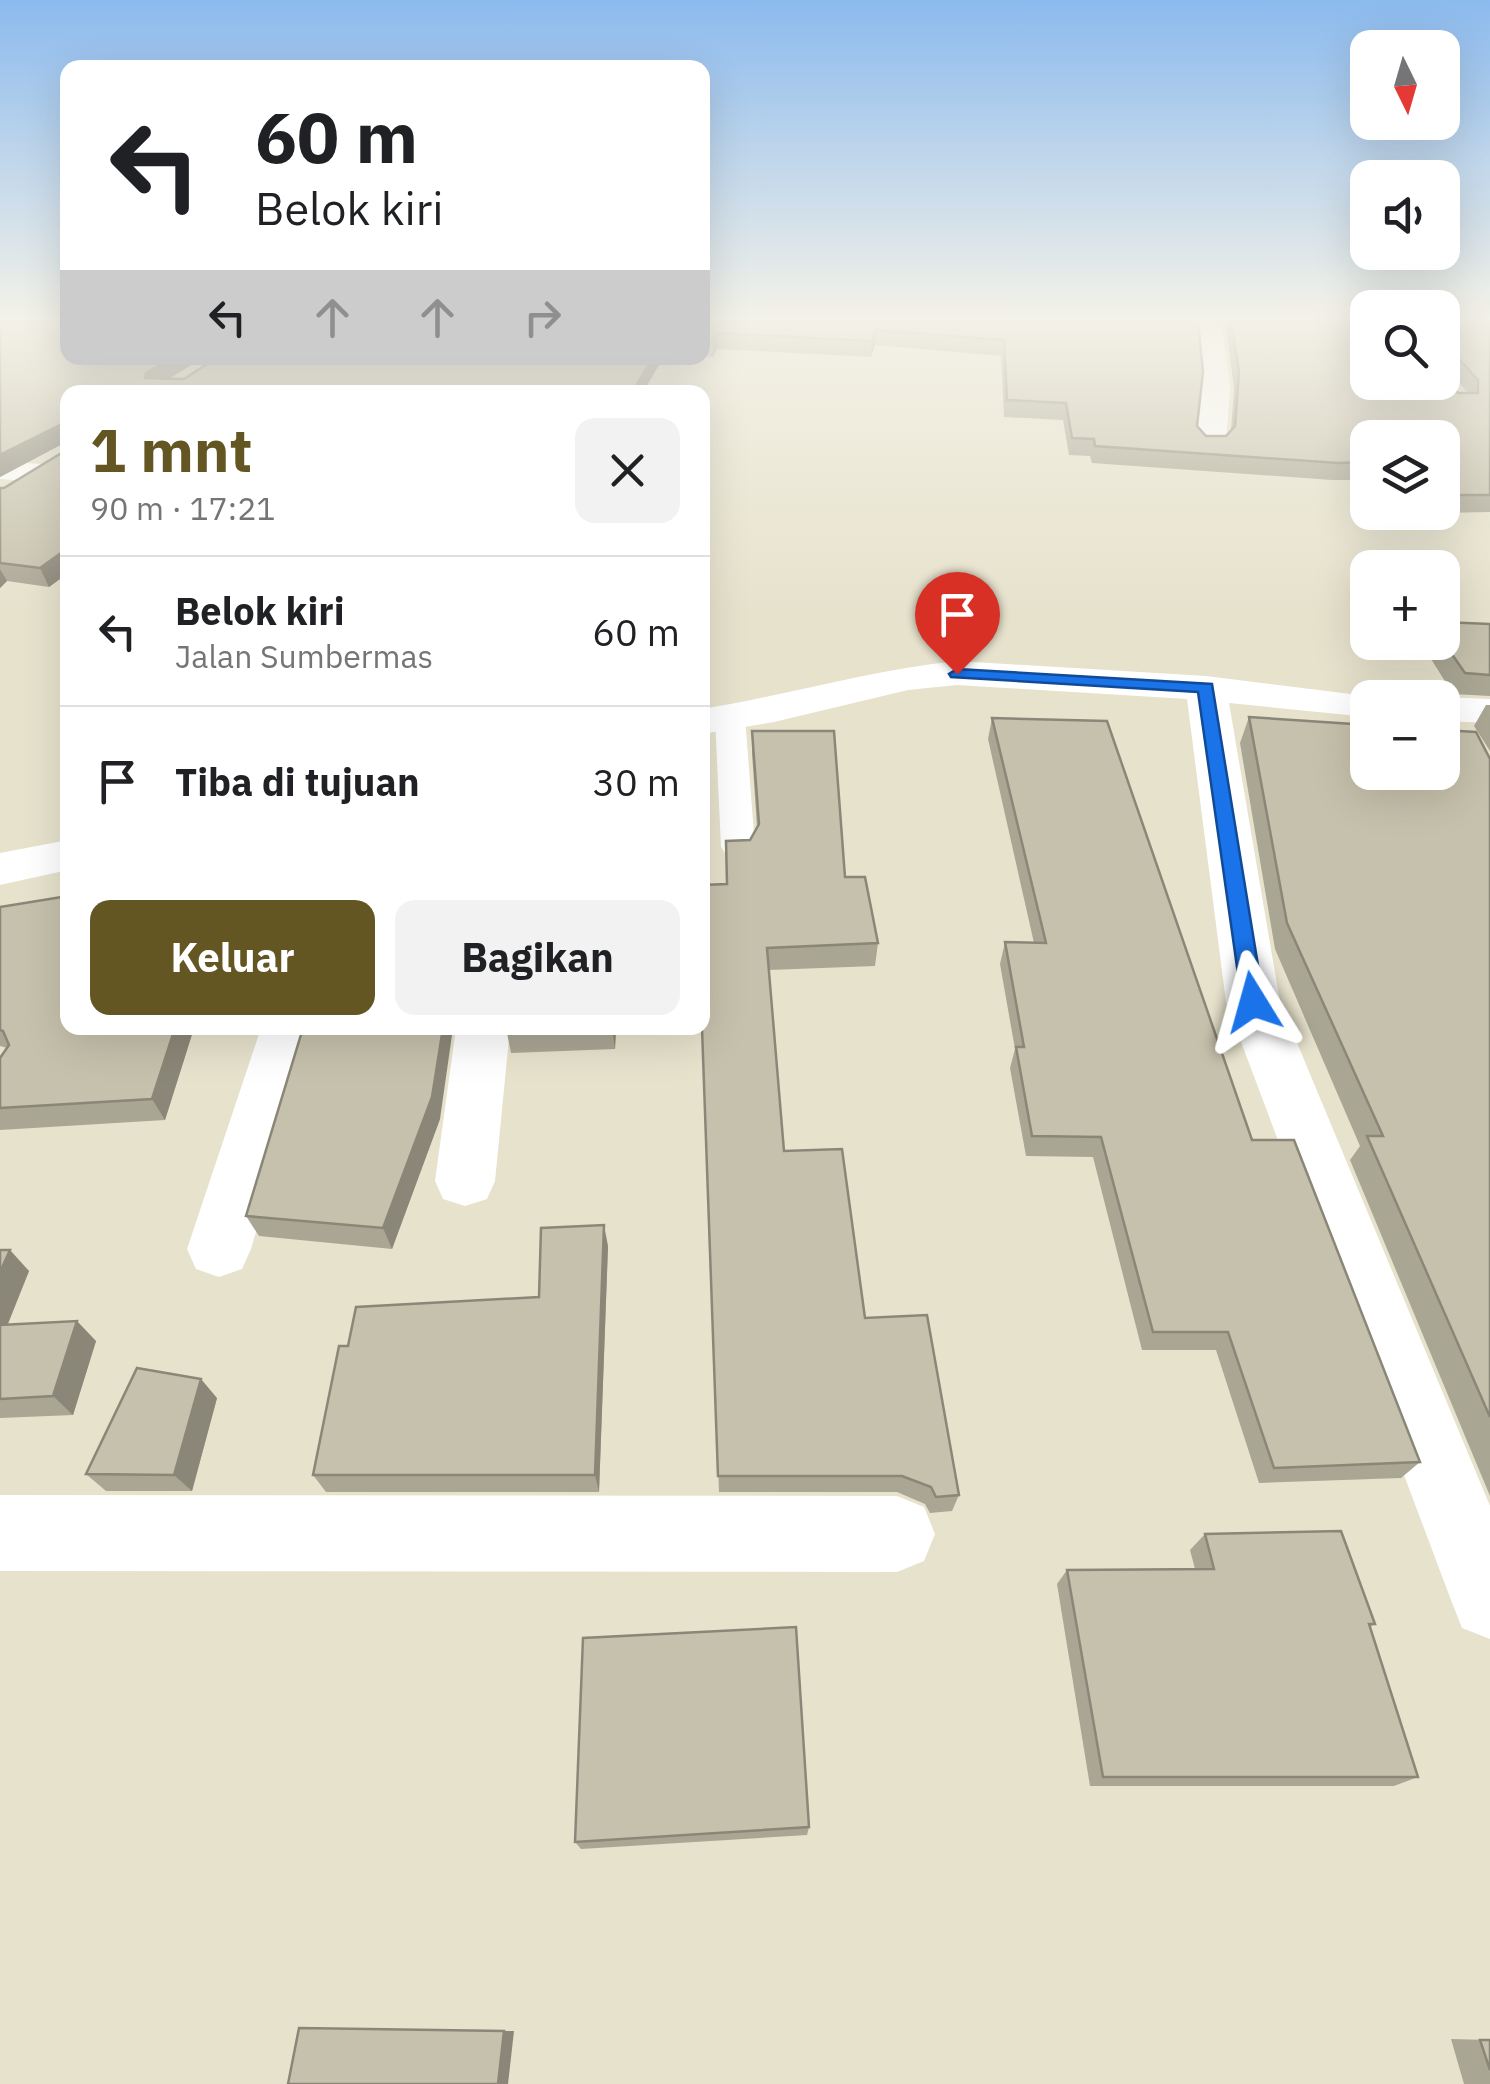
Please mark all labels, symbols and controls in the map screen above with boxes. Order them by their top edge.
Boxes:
north arrow [1350,30,1460,140]
map controls [1350,30,1460,790]
text: 60 m [255,91,418,182]
icon: left [90,100,220,230]
button: sound [1350,160,1460,270]
text: Belok kiri [255,179,444,237]
icon: left [200,290,255,345]
icon: ahead [305,290,360,345]
icon: ahead [410,290,465,345]
icon: right [515,290,570,345]
button: search [1350,290,1460,400]
text: 1 mnt [90,410,253,489]
button: close [575,418,680,523]
button: layers [1350,420,1460,530]
text: 90 m · 17:21 [90,487,276,529]
button: + [1350,550,1460,660]
pin [915,572,1000,675]
text: Belok kiri [175,586,345,635]
icon: arrive [930,587,985,642]
icon: left [90,604,145,659]
text: 60 m [592,607,680,656]
text: Jalan Sumbermas [175,635,433,677]
button: − [1350,680,1460,790]
icon: arrive [90,754,145,809]
text: Tiba di tujuan [175,757,420,806]
text: 30 m [592,757,680,806]
button: Keluar [90,900,375,1015]
button: Bagikan [395,900,680,1015]
position arrow [1201,950,1305,1054]

